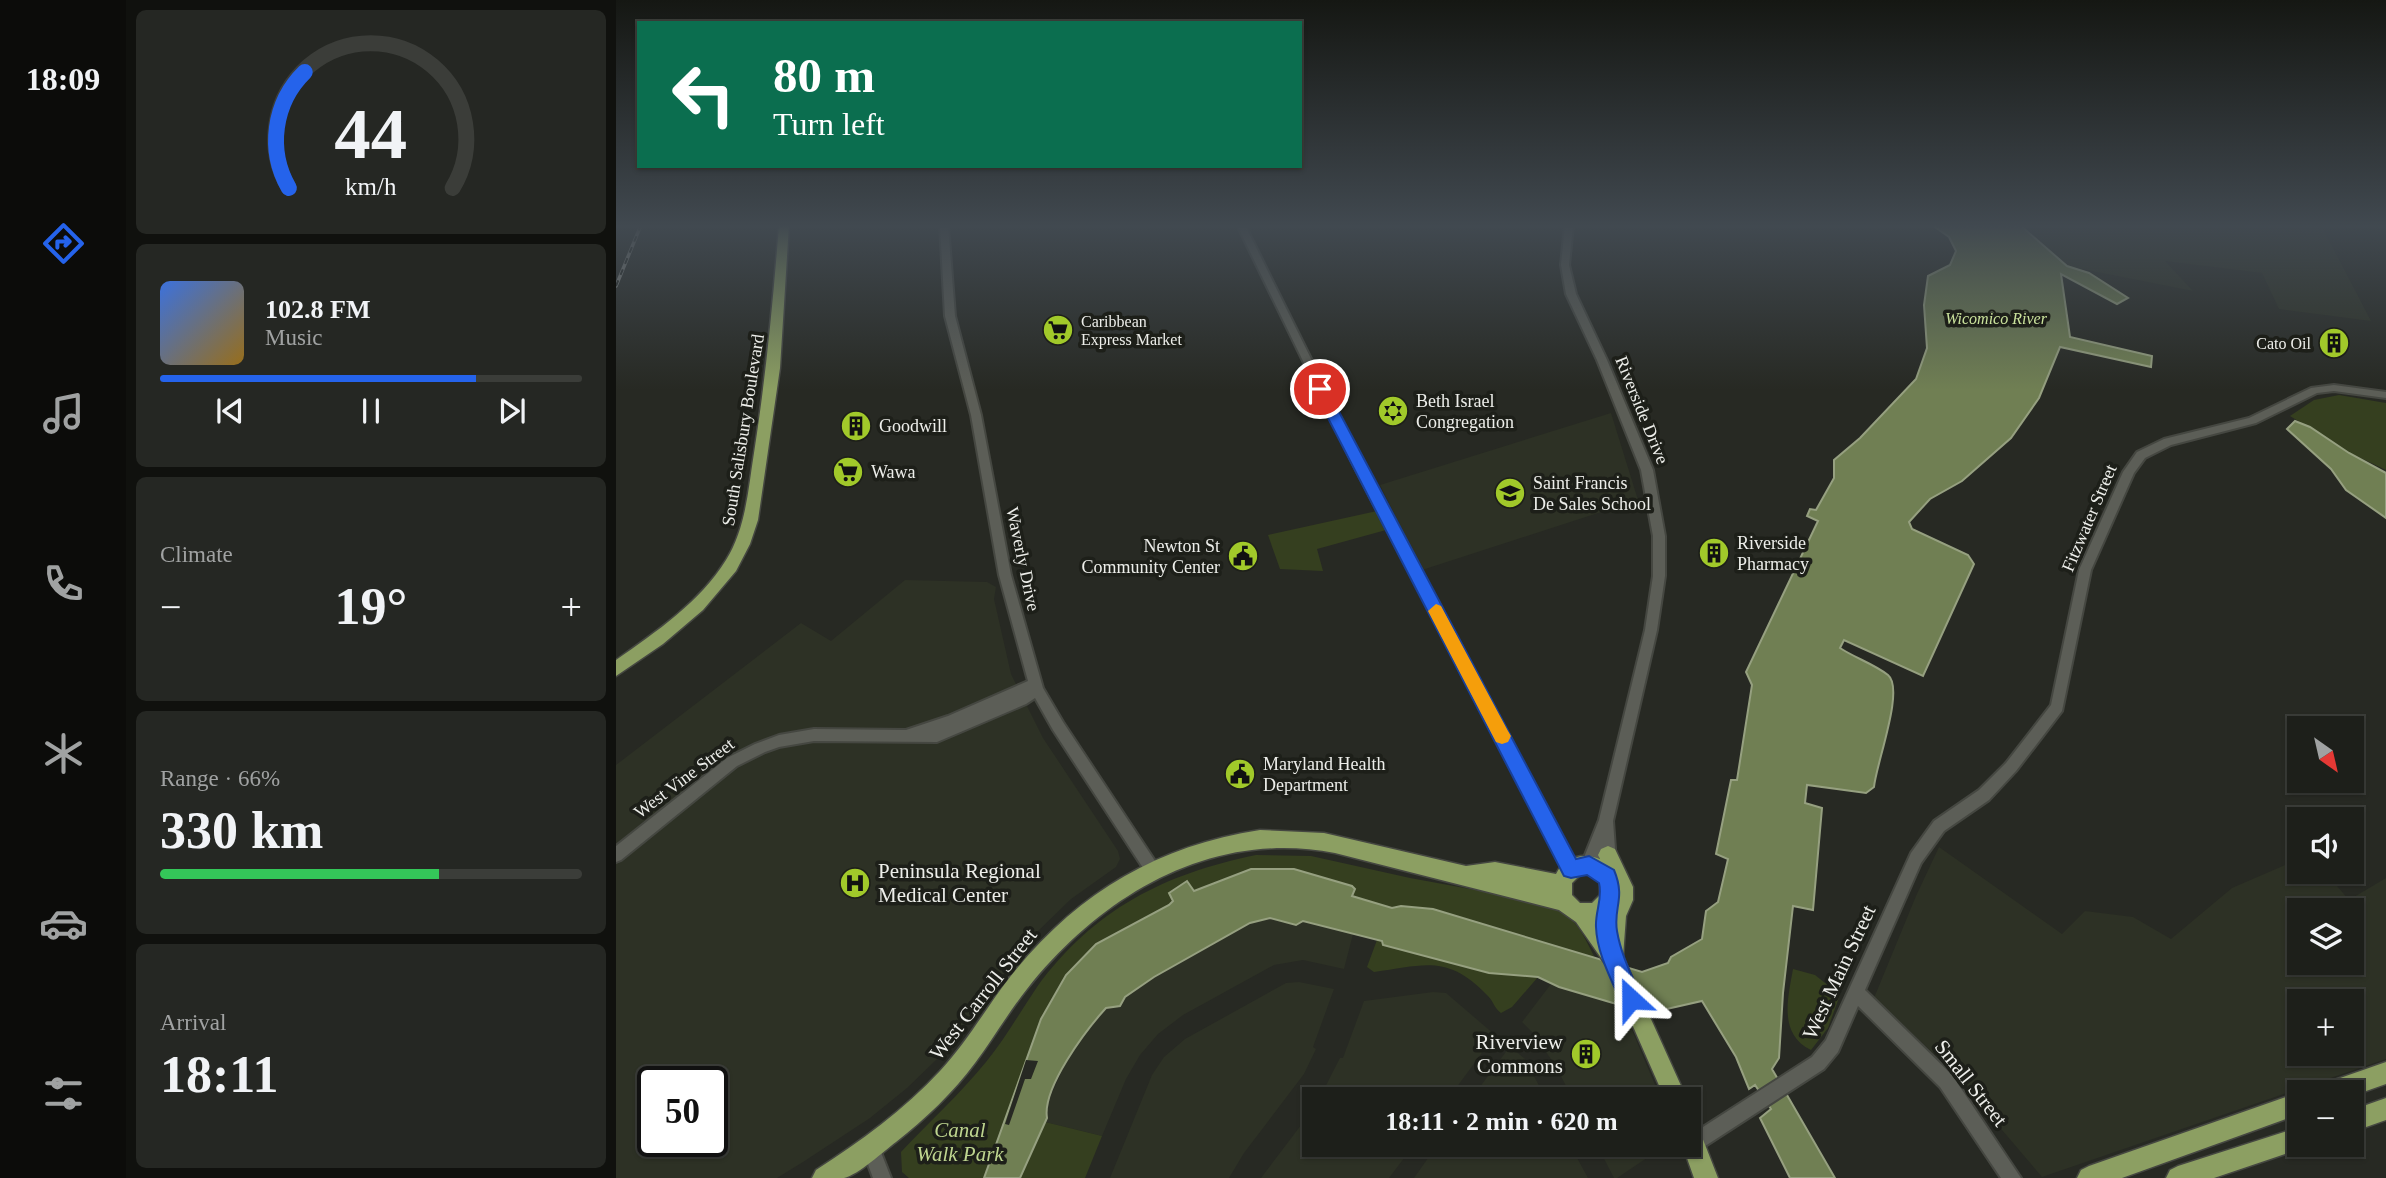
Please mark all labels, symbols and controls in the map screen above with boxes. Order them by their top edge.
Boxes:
text: 80 m [773,48,875,103]
icon: left [658,49,749,140]
text: 18:09 [26,61,100,97]
text: 44 [335,93,407,174]
text: Turn left [773,106,885,142]
text: km/h [345,173,397,200]
icon: directions [39,219,88,268]
text: 102.8 FM [265,295,370,324]
water label: Wicomico River [1945,310,2048,327]
supermarket icon: Caribbean Express Market [1041,313,1075,347]
place label: Caribbean Express Market [1081,313,1182,349]
text: Music [265,325,323,350]
building icon: Cato Oil [2317,326,2351,360]
street label: South Salisbury Boulevard [718,333,768,527]
place label: Cato Oil [2256,335,2312,352]
street label: Riverside Drive [1611,353,1673,467]
pin [1290,359,1350,419]
icon: arrive [1301,370,1339,408]
icon: music [39,389,88,438]
place label: Beth Israel Congregation [1416,391,1514,432]
icon: previous [211,392,249,430]
icon: pause [352,392,390,430]
icon: next [493,392,531,430]
synagogue icon: Beth Israel Congregation [1376,394,1410,428]
building icon: Goodwill [839,409,873,443]
place label: Goodwill [879,416,947,436]
supermarket icon: Wawa [831,455,865,489]
street label: Fitzwater Street [2057,461,2121,575]
place label: Wawa [871,462,916,482]
place label: Saint Francis De Sales School [1533,473,1651,514]
school or university icon: Saint Francis De Sales School [1493,476,1527,510]
street label: Waverly Drive [1002,505,1044,613]
place label: Riverside Pharmacy [1737,533,1809,574]
place label: Newton St Community Center [1082,536,1220,577]
building icon: Riverside Pharmacy [1697,536,1731,570]
public building icon: Newton St Community Center [1226,539,1260,573]
text: Climate [160,542,233,567]
icon: phone [39,559,88,608]
text: 19° [335,578,407,635]
text: − [160,586,181,628]
text: + [561,586,582,628]
north arrow [2287,716,2364,793]
map controls [2287,716,2364,1157]
icon: climate [39,729,88,778]
street label: West Vine Street [630,734,738,822]
place label: Maryland Health Department [1263,754,1385,795]
public building icon: Maryland Health Department [1223,757,1257,791]
text: Range · 66% [160,766,280,791]
text: 330 km [160,802,323,859]
button: sound [2287,807,2364,884]
place label: Peninsula Regional Medical Center [878,859,1041,907]
hospital icon: Peninsula Regional Medical Center [838,866,872,900]
button: layers [2287,898,2364,975]
icon: car [39,899,88,948]
street label: West Main Street [1797,901,1881,1043]
street label: West Carroll Street [924,923,1042,1065]
position arrow [1594,962,1668,1036]
button: + [2287,989,2364,1066]
text: Arrival [160,1010,226,1035]
place label: Riverview Commons [1476,1030,1564,1078]
street label: Small Street [1930,1035,2012,1131]
building icon: Riverview Commons [1569,1037,1603,1071]
text: 18:11 [160,1046,278,1103]
speed limit sign: 50 [637,1066,728,1157]
icon: filters [39,1069,88,1118]
button: − [2287,1080,2364,1157]
text: 18:11 · 2 min · 620 m [1385,1107,1618,1136]
park label: Canal Walk Park [916,1118,1004,1166]

